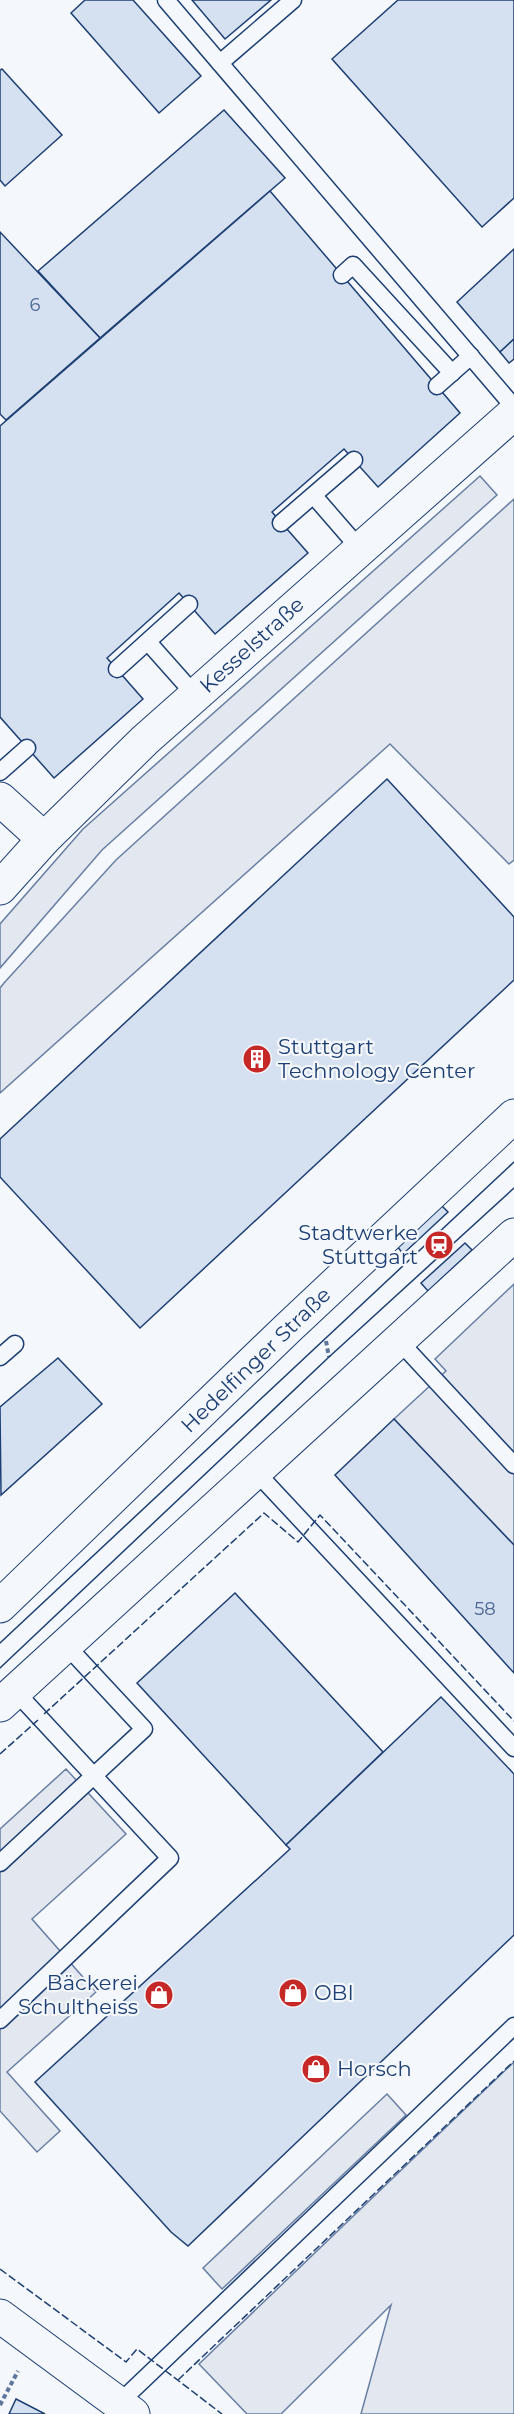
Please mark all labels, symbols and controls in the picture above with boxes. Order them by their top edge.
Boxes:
house number: 6 [30,294,41,316]
street label: Kesselstraße [194,591,309,698]
place label: Stuttgart Technology Center [278,1034,475,1083]
building icon: Stuttgart Technology Center [241,1043,273,1075]
place label: Stadtwerke Stuttgart [298,1220,418,1269]
station icon: Stadtwerke Stuttgart [423,1229,455,1261]
street label: Hedelfinger Straße [176,1282,336,1437]
house number: 58 [474,1598,496,1620]
place label: Bäckerei Schultheiss [18,1970,138,2019]
shop icon: OBI [277,1977,309,2009]
shop icon: Bäckerei Schultheiss [143,1979,175,2011]
place label: OBI [314,1980,354,2005]
shop icon: Horsch [300,2053,332,2085]
place label: Horsch [337,2056,412,2081]

